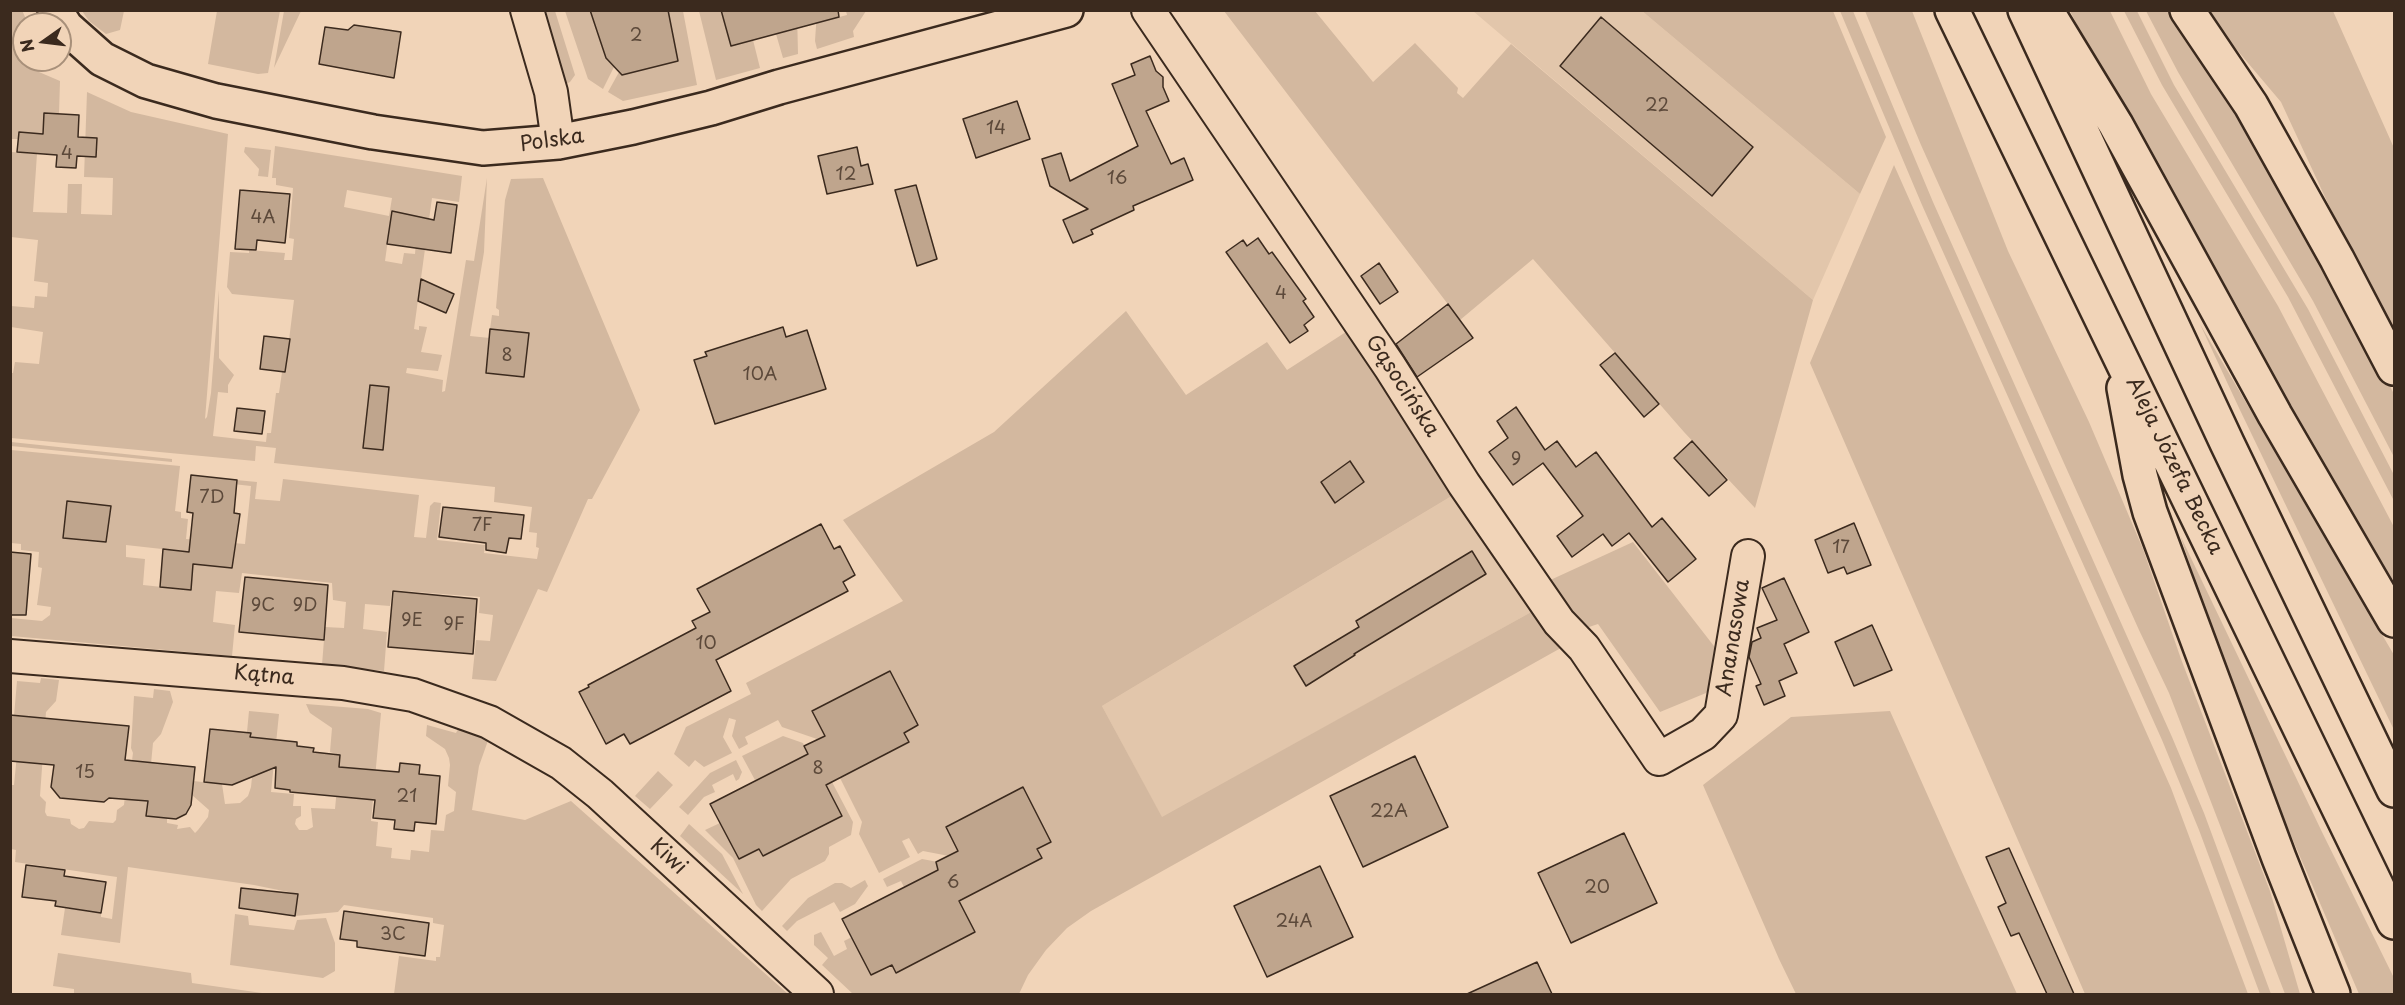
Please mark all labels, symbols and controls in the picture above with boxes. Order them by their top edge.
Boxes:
north arrow [12,12,72,72]
house number: 2 [630,25,642,47]
text: N [13,37,40,55]
house number: 22 [1645,95,1669,117]
house number: 14 [986,118,1006,140]
street label: Polska [518,124,586,158]
house number: 4 [61,143,73,165]
house number: 12 [836,164,856,186]
house number: 16 [1107,168,1127,190]
house number: 4A [251,207,275,229]
house number: 4 [1275,283,1287,305]
street label: Gąsocińska [1360,330,1444,442]
house number: 8 [501,345,513,367]
house number: 10A [743,364,777,386]
street label: Aleja Józefa Becka [2120,373,2228,559]
house number: 9 [1511,449,1521,471]
house number: 7D [199,487,225,509]
house number: 7F [472,515,492,537]
house number: 17 [1832,537,1850,559]
street label: Ananasowa [1712,578,1756,698]
house number: 9C [251,595,275,617]
house number: 9D [293,595,317,617]
house number: 9E [401,610,423,632]
house number: 9F [443,614,465,636]
house number: 10 [695,633,717,655]
street label: Kątna [233,661,295,691]
house number: 8 [812,758,824,780]
house number: 15 [75,762,95,784]
house number: 21 [397,786,417,808]
house number: 22A [1370,801,1408,823]
street label: Kiwi [644,834,692,880]
house number: 6 [947,872,959,894]
house number: 20 [1584,877,1610,899]
house number: 24A [1275,911,1313,933]
house number: 3C [380,924,406,946]

